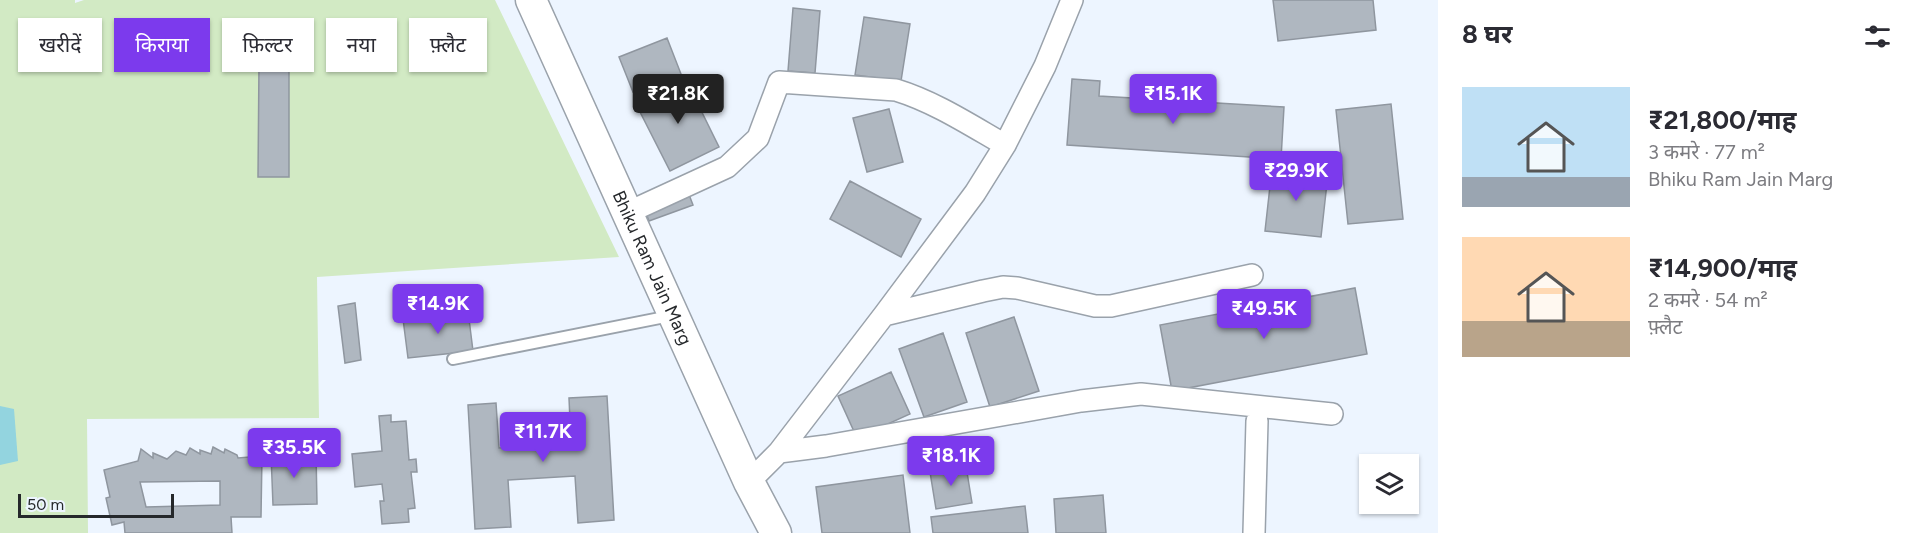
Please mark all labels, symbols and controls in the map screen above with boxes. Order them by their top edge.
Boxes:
chip: खरीदें [18,18,102,72]
chip: किराया [114,18,210,72]
chip: फ़िल्टर [222,18,314,72]
chip: नया [326,18,397,72]
chip: फ़्लैट [409,18,487,72]
text: 8 घर [1462,18,1512,50]
icon: filters [1861,20,1894,53]
pin: ₹21.8K [629,74,727,125]
pin: ₹15.1K [1124,74,1222,125]
text: ₹21.8K [647,81,709,105]
text: ₹15.1K [1144,81,1202,105]
text: ₹21,800/माह [1648,104,1796,136]
icon: home [1510,111,1582,183]
text: 3 कमरे · 77 m² [1648,140,1765,164]
pin: ₹29.9K [1247,151,1345,202]
text: ₹29.9K [1263,158,1329,182]
text: Bhiku Ram Jain Marg [1648,167,1833,191]
street label: Bhiku Ram Jain Marg [608,187,697,348]
text: ₹14,900/माह [1648,252,1797,284]
icon: home [1510,261,1582,333]
pin: ₹14.9K [389,284,487,335]
text: 2 कमरे · 54 m² [1648,288,1768,312]
pin: ₹49.5K [1215,289,1313,340]
text: ₹14.9K [407,291,469,315]
text: ₹49.5K [1231,296,1297,320]
text: फ़्लैट [1648,315,1683,339]
pin: ₹11.7K [494,412,592,463]
text: ₹11.7K [514,419,572,443]
pin: ₹35.5K [245,428,343,479]
text: ₹35.5K [262,435,326,459]
pin: ₹18.1K [902,436,1000,487]
text: ₹18.1K [921,443,981,467]
map controls [1359,454,1419,514]
button: layers [1359,454,1419,514]
scale bar [18,491,174,518]
text: 50 m [27,495,64,514]

